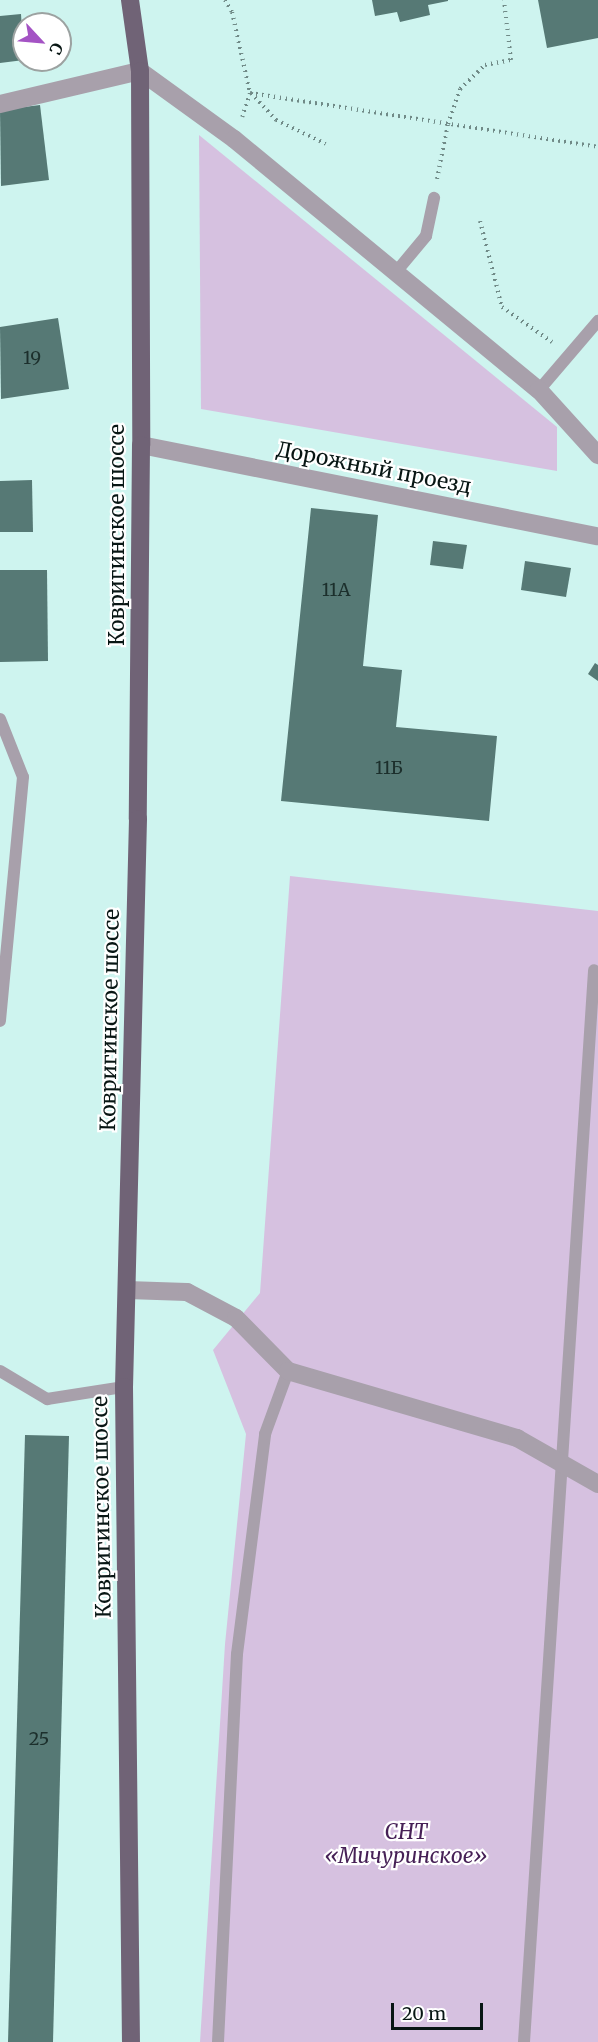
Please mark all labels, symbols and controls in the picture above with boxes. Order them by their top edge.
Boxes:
north arrow [12,12,72,72]
text: С [45,40,68,58]
house number: 19 [23,347,41,369]
street label: Ковригинское шоссе [104,424,130,646]
street label: Дорожный проезд [274,437,474,499]
house number: 11А [322,579,350,601]
house number: 11Б [375,757,403,779]
street label: Ковригинское шоссе [95,909,125,1131]
street label: Ковригинское шоссе [87,1396,117,1618]
house number: 25 [29,1728,49,1750]
park label: СНТ «Мичуринское» [325,1819,487,1869]
scale bar [394,1991,486,2029]
text: 20 m [402,2002,446,2025]

